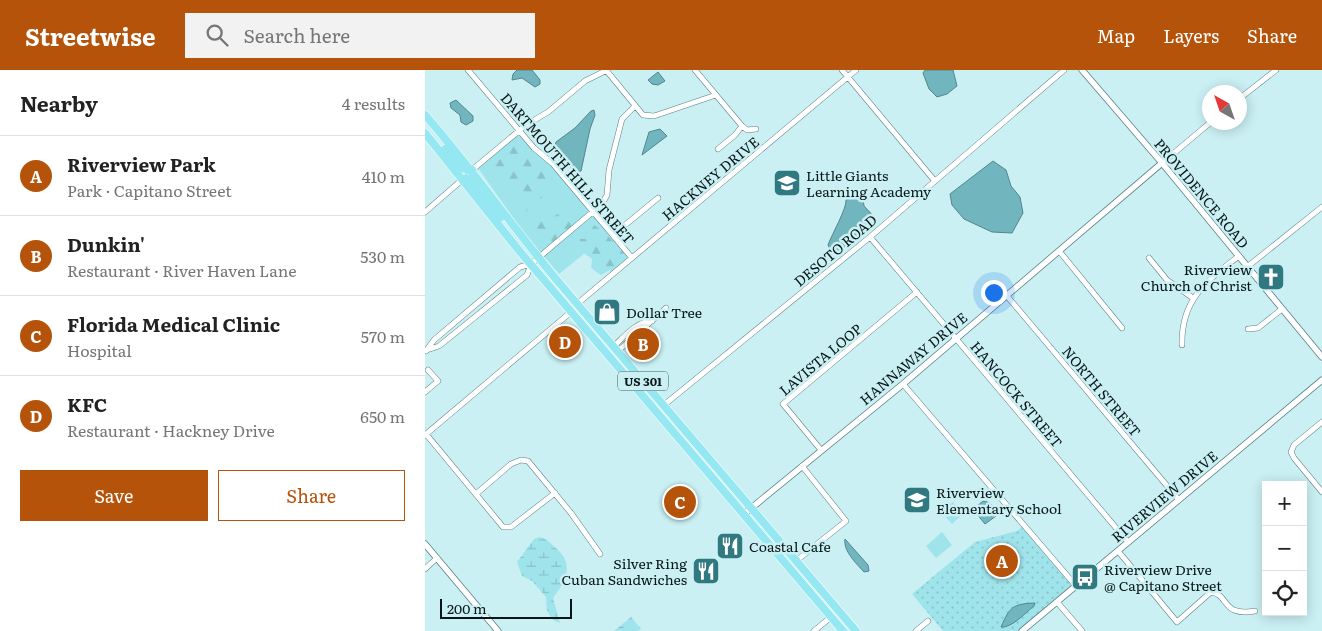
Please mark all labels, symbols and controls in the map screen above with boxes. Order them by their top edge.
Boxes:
search box [185,13,535,58]
text: Streetwise [25,18,155,53]
icon: search [203,21,231,49]
text: Search here [243,21,350,49]
text: Map [1097,22,1135,49]
text: Layers [1163,22,1219,49]
text: Share [1247,22,1297,49]
north arrow [1202,85,1247,130]
text: Nearby [20,87,98,118]
street label: DARTMOUTH HILL STREET [497,88,639,248]
text: 4 results [342,91,405,115]
street label: HACKNEY DRIVE [657,131,763,225]
street label: PROVIDENCE ROAD [1150,134,1254,252]
text: Riverview Park [67,150,216,178]
text: A [30,164,42,188]
text: 410 m [362,164,405,188]
place label: Little Giants Learning Academy [806,165,932,201]
school or university icon: Little Giants Learning Academy [772,168,802,198]
text: Park · Capitano Street [67,178,232,202]
street label: DESOTO ROAD [789,209,881,291]
text: Dunkin' [67,230,145,258]
text: B [30,244,42,268]
text: 530 m [360,244,405,268]
text: Restaurant · River Haven Lane [67,258,297,282]
place label: Riverview Church of Christ [1141,259,1252,295]
church icon: Riverview Church of Christ [1256,262,1286,292]
your location [981,280,1007,306]
shop icon: Dollar Tree [592,297,622,327]
place label: Dollar Tree [626,302,702,322]
street label: HANNAWAY DRIVE [855,307,971,409]
text: Florida Medical Clinic [67,310,280,338]
street label: LAVISTA LOOP [774,318,866,400]
pin: D [549,323,581,361]
text: C [30,324,42,348]
text: 570 m [361,324,405,348]
pin: B [627,325,659,363]
street label: HANCOCK STREET [966,336,1068,452]
text: Hospital [67,338,132,362]
street label: NORTH STREET [1058,342,1146,440]
road number: US 301 [618,372,668,391]
text: KFC [67,390,107,418]
text: D [30,404,42,428]
text: 650 m [360,404,405,428]
text: Restaurant · Hackney Drive [67,418,275,442]
street label: RIVERVIEW DRIVE [1107,446,1221,546]
button: Save [20,470,208,521]
button: Share [218,470,405,521]
map controls [1262,481,1307,616]
button: + [1262,481,1307,526]
place label: Riverview Elementary School [936,482,1062,518]
pin: C [664,483,696,521]
school or university icon: Riverview Elementary School [902,485,932,515]
button: − [1262,526,1307,571]
restaurant icon: Coastal Cafe [715,531,745,561]
place label: Coastal Cafe [749,536,831,556]
pin: A [986,542,1018,580]
place label: Silver Ring Cuban Sandwiches [562,553,687,589]
restaurant icon: Silver Ring Cuban Sandwiches [691,556,721,586]
place label: Riverview Drive @ Capitano Street [1104,559,1222,595]
bus stop icon: Riverview Drive @ Capitano Street [1070,562,1100,592]
button: locate [1262,571,1307,616]
scale bar [440,596,573,619]
text: 200 m [447,598,487,618]

